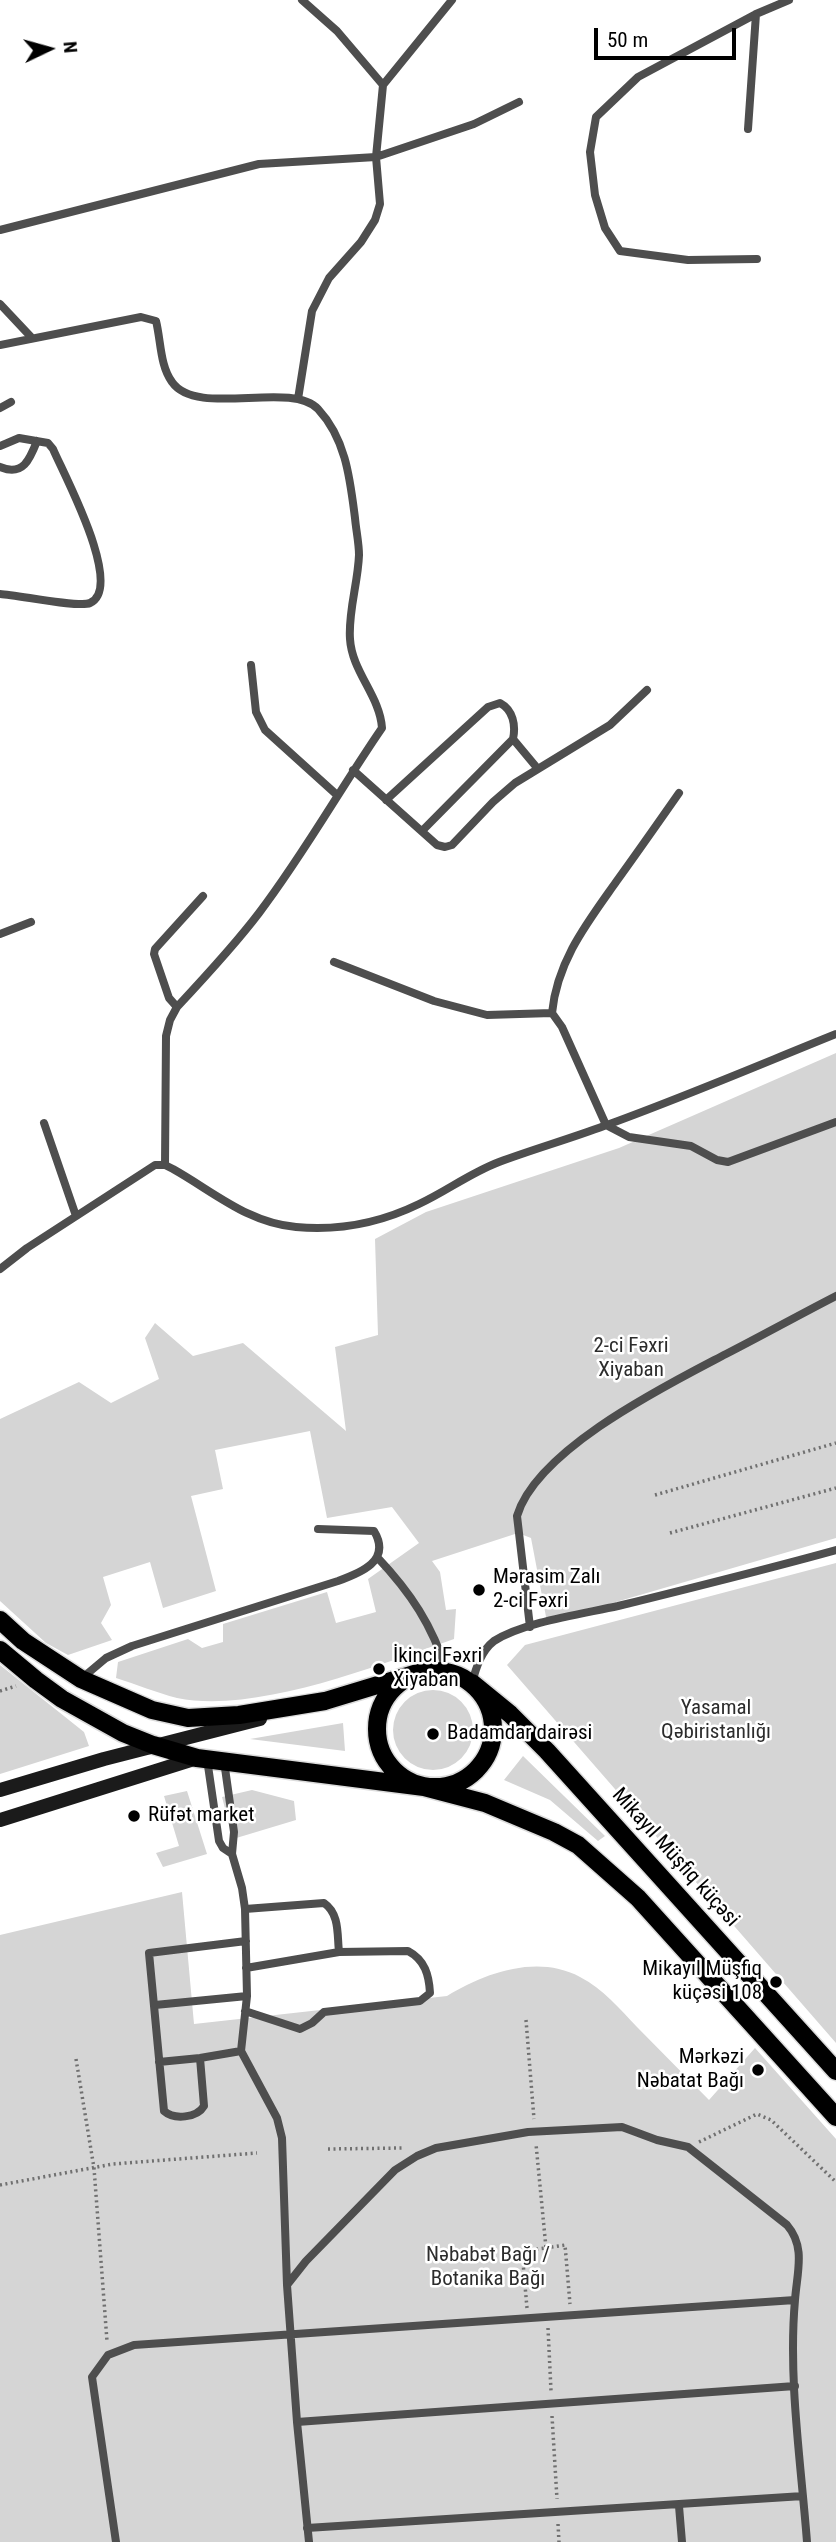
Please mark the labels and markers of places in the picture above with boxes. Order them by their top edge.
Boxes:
place label: Mərasim Zalı 2-ci Fəxri [493,1565,601,1615]
marker: Mərasim Zalı 2-ci Fəxri [471,1582,487,1598]
place label: İkinci Fəxri Xiyaban [393,1644,482,1694]
marker: İkinci Fəxri Xiyaban [371,1661,387,1677]
place label: Badamdar dairəsi [447,1721,592,1747]
marker: Badamdar dairəsi [425,1726,441,1742]
place label: Rüfət market [148,1803,254,1829]
marker: Rüfət market [126,1808,142,1824]
place label: Mikayıl Müşfiq küçəsi 108 [642,1957,762,2007]
marker: Mikayıl Müşfiq küçəsi 108 [768,1974,784,1990]
place label: Mərkəzi Nəbatat Bağı [637,2045,744,2095]
marker: Mərkəzi Nəbatat Bağı [750,2062,766,2078]

